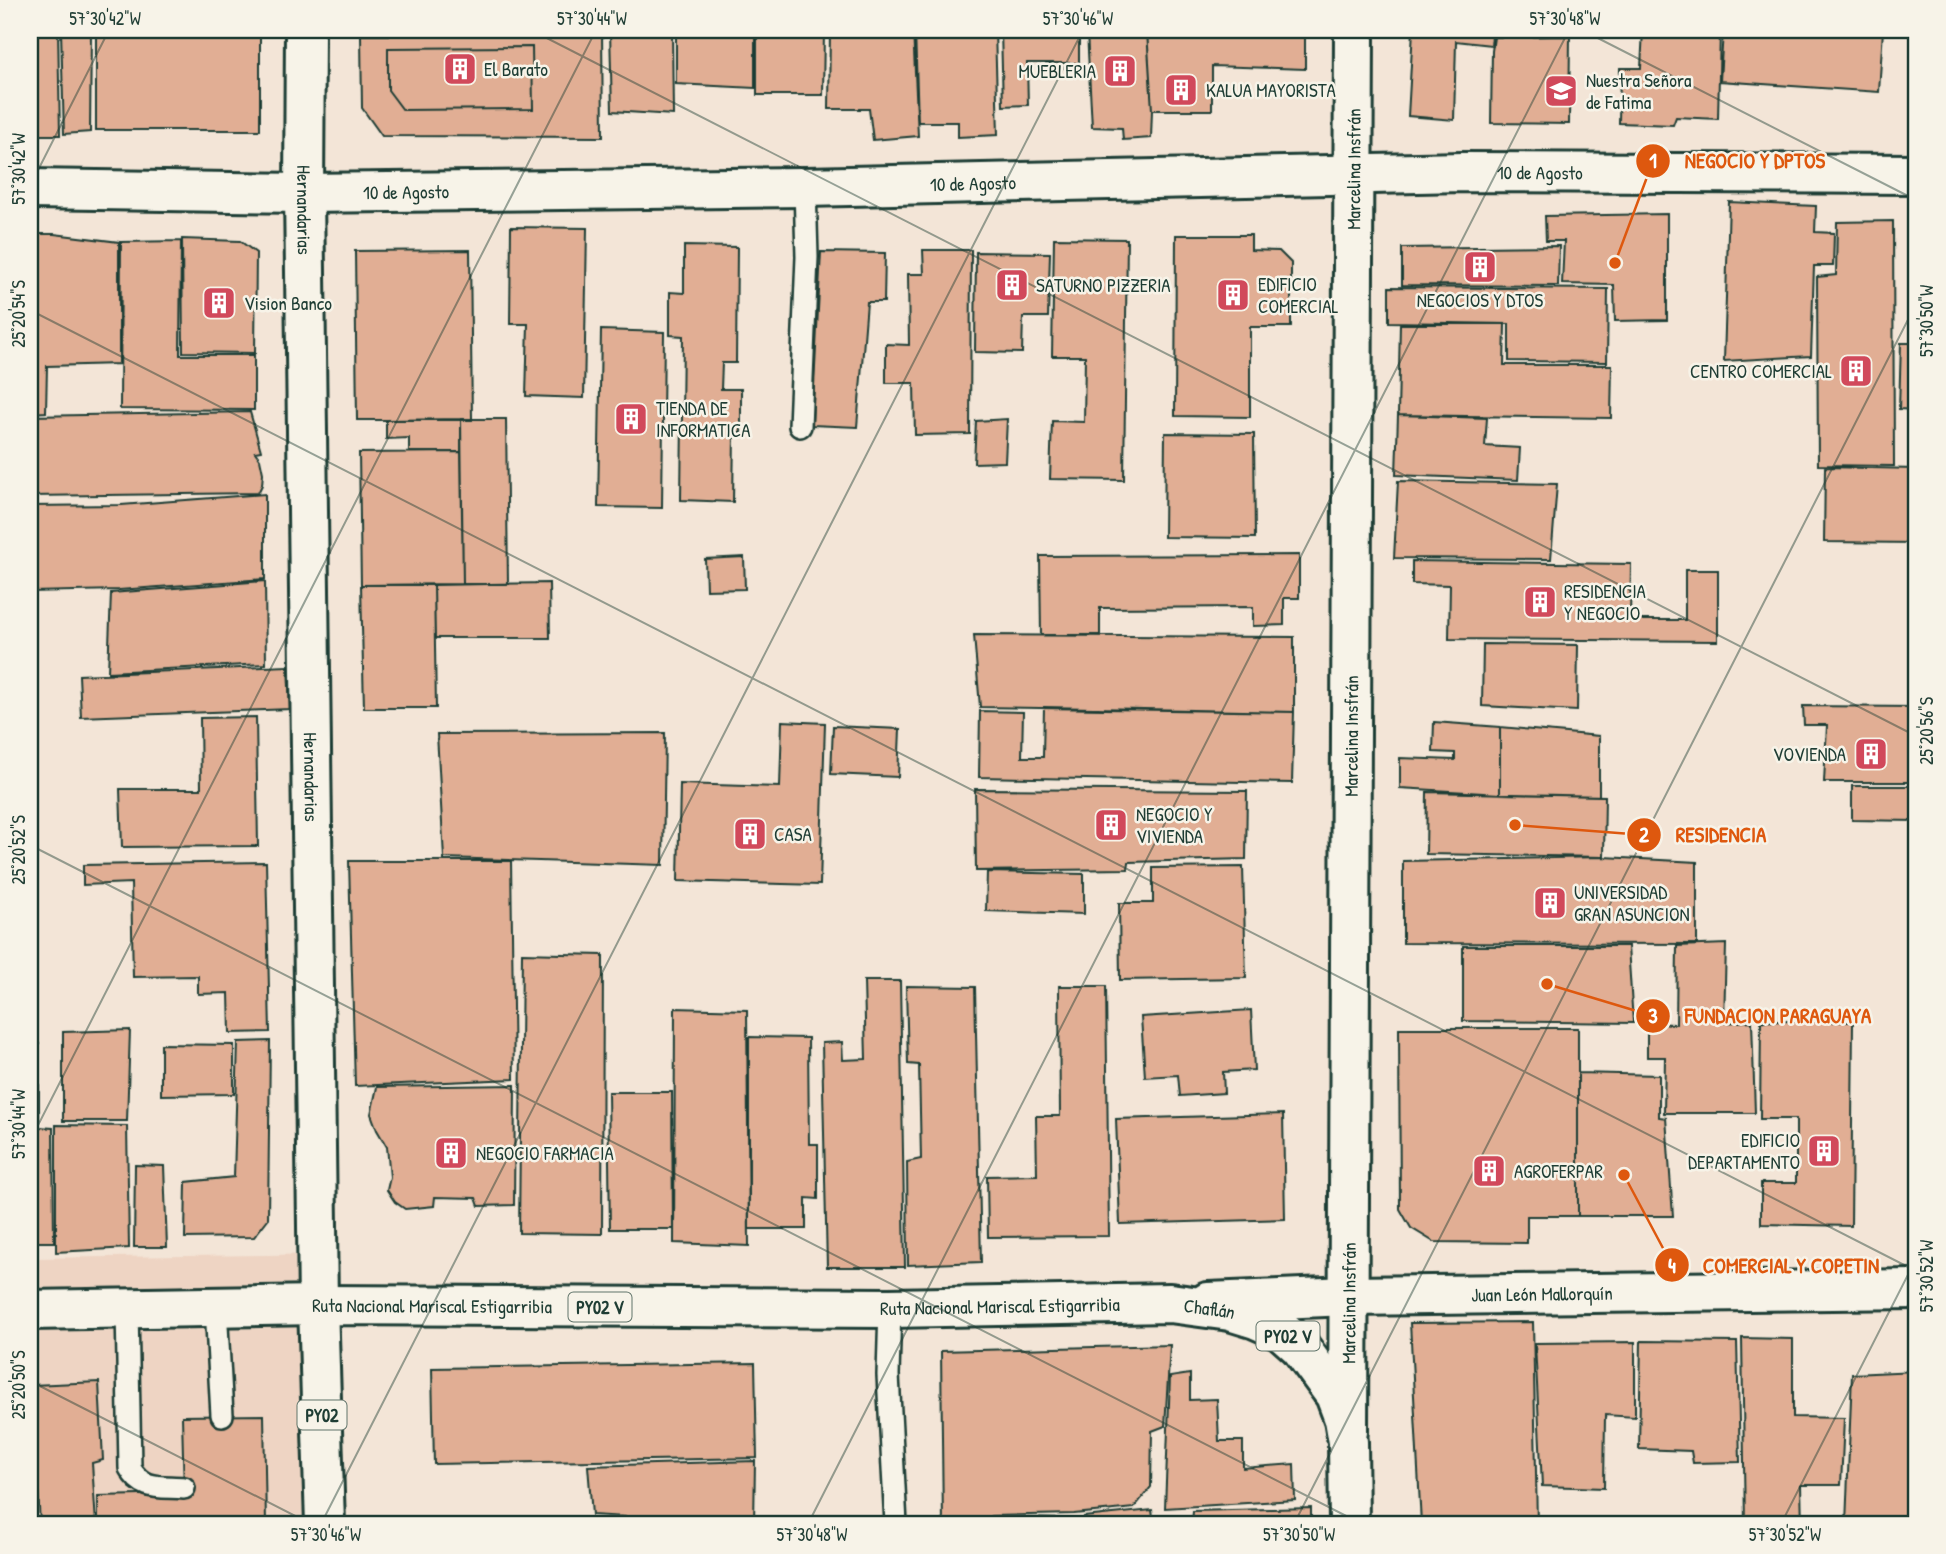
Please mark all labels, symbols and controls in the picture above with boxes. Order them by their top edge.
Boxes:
text: 57°30'42"W [69,6,141,31]
text: 57°30'44"W [557,6,627,31]
text: 57°30'46"W [1043,6,1113,31]
text: 57°30'48"W [1530,6,1600,31]
building icon: El Barato [441,50,479,88]
building icon: MUEBLERIA [1101,52,1139,90]
place label: El Barato [484,56,548,82]
place label: MUEBLERIA [1018,58,1096,84]
place label: Nuestra Señora de Fatima [1586,67,1692,115]
building icon: KALUA MAYORISTA [1162,71,1200,109]
school or university icon: Nuestra Señora de Fatima [1542,72,1580,110]
place label: KALUA MAYORISTA [1206,77,1336,103]
street label: Marcelina Insfrán [1340,108,1367,230]
text: 57°30'42"W [6,133,31,205]
callout: NEGOCIO Y DPTOS [1635,140,1839,182]
text: 1 [1649,146,1657,175]
text: NEGOCIO Y DPTOS [1685,146,1826,175]
street label: 10 de Agosto [1497,159,1583,186]
street label: Hernandarias [291,165,318,255]
street label: 10 de Agosto [930,169,1017,197]
street label: 10 de Agosto [363,178,450,205]
building icon: NEGOCIOS Y DTOS [1461,248,1499,286]
building icon: SATURNO PIZZERIA [993,266,1031,304]
place label: EDIFICIO COMERCIAL [1258,271,1339,319]
place label: SATURNO PIZZERIA [1036,272,1171,298]
building icon: EDIFICIO COMERCIAL [1214,276,1252,314]
text: 25°20'54"S [6,280,31,348]
building icon: Vision Banco [200,284,238,322]
text: 57°30'50"W [1914,285,1939,357]
place label: NEGOCIOS Y DTOS [1417,287,1544,313]
place label: Vision Banco [244,290,332,316]
building icon: CENTRO COMERCIAL [1837,352,1875,390]
place label: CENTRO COMERCIAL [1690,358,1832,384]
place label: TIENDA DE INFORMATICA [656,395,751,443]
building icon: TIENDA DE INFORMATICA [612,400,650,438]
place label: RESIDENCIA Y NEGOCIO [1564,578,1646,626]
building icon: RESIDENCIA Y NEGOCIO [1521,583,1559,621]
street label: Marcelina Insfrán [1338,675,1364,797]
text: 25°20'56"S [1914,697,1939,765]
street label: Hernandarias [298,732,325,822]
building icon: VOVIENDA [1852,735,1890,773]
place label: VOVIENDA [1773,741,1846,767]
place label: NEGOCIO Y VIVIENDA [1136,801,1213,849]
building icon: NEGOCIO Y VIVIENDA [1092,806,1130,844]
callout: RESIDENCIA [1627,814,1780,856]
text: 25°20'52"S [6,815,31,885]
building icon: CASA [731,815,769,853]
text: 2 [1639,820,1649,849]
text: RESIDENCIA [1676,820,1767,849]
place label: CASA [774,821,812,847]
place label: UNIVERSIDAD GRAN ASUNCION [1574,879,1690,927]
building icon: UNIVERSIDAD GRAN ASUNCION [1531,884,1569,922]
callout: FUNDACION PARAGUAYA [1636,995,1885,1037]
text: 3 [1648,1001,1658,1030]
text: FUNDACION PARAGUAYA [1684,1001,1872,1030]
text: 57°30'44"W [6,1089,31,1159]
place label: EDIFICIO DEPARTAMENTO [1688,1127,1800,1175]
building icon: EDIFICIO DEPARTAMENTO [1805,1132,1843,1170]
building icon: NEGOCIO FARMACIA [432,1134,470,1172]
place label: NEGOCIO FARMACIA [476,1140,614,1166]
building icon: AGROFERPAR [1470,1152,1508,1190]
place label: AGROFERPAR [1514,1158,1603,1184]
text: 57°30'52"W [1914,1240,1939,1312]
street label: Marcelina Insfrán [1335,1242,1362,1364]
callout: COMERCIAL Y COPETIN [1654,1244,1894,1286]
text: 4 [1668,1251,1676,1280]
text: COMERCIAL Y COPETIN [1703,1251,1879,1280]
street label: Juan León Mallorquín [1471,1280,1613,1307]
street label: Ruta Nacional Mariscal Estigarribia [880,1291,1121,1321]
street label: Ruta Nacional Mariscal Estigarribia [312,1292,553,1319]
road number: PY02 V [568,1292,632,1322]
street label: Chaflán [1182,1292,1239,1325]
road number: PY02 V [1256,1322,1320,1350]
text: 25°20'50"S [6,1350,31,1420]
road number: PY02 [298,1400,346,1430]
text: 57°30'46"W [291,1522,361,1547]
text: 57°30'48"W [777,1522,847,1547]
text: 57°30'50"W [1263,1522,1335,1547]
text: 57°30'52"W [1749,1522,1821,1547]

